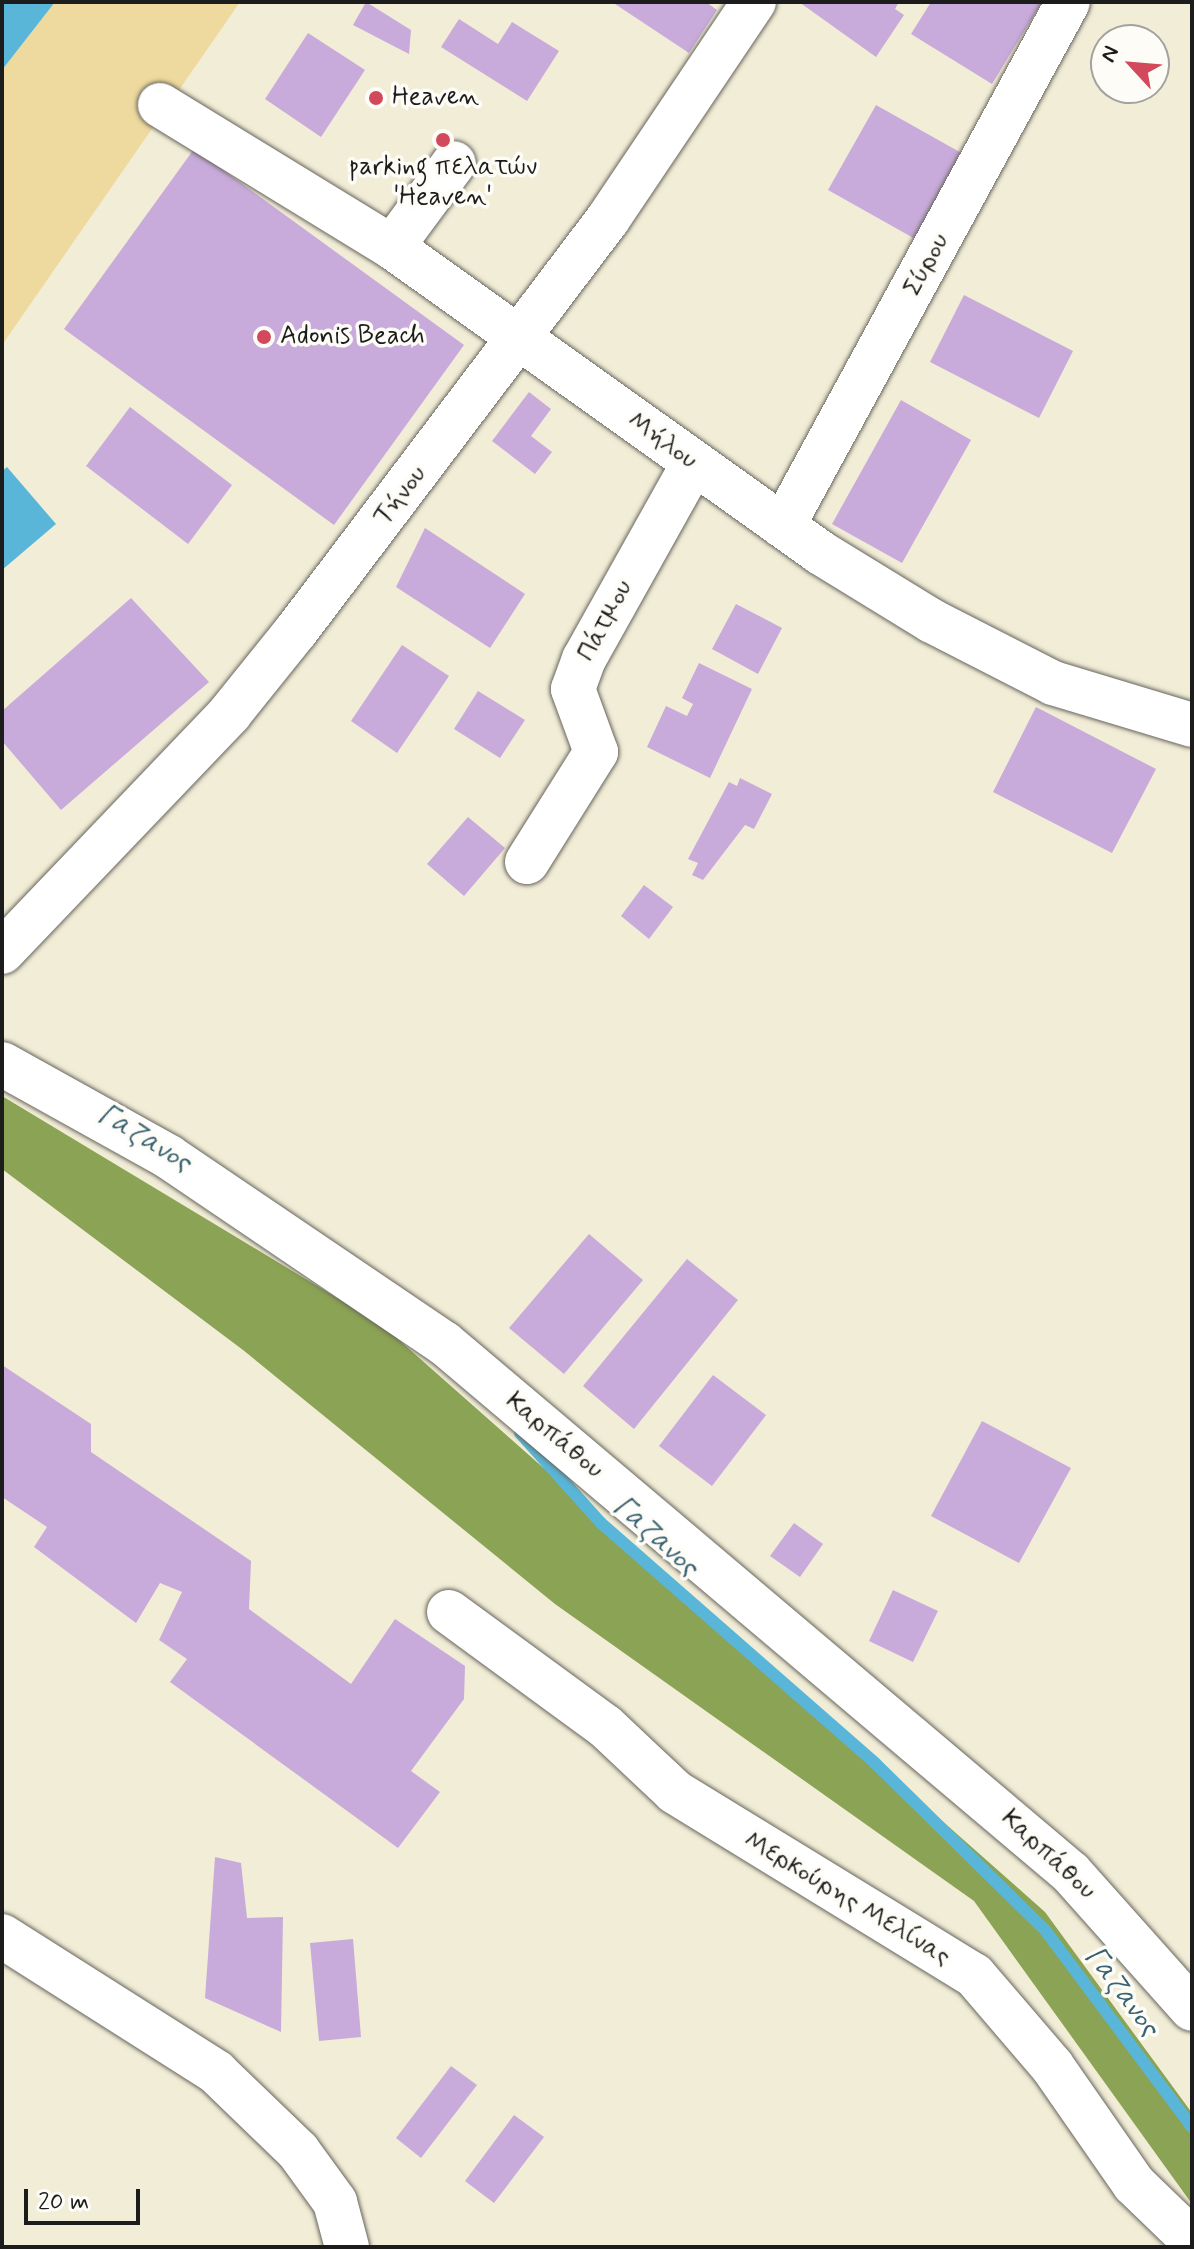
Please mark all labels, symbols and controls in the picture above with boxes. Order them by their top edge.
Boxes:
north arrow [1090,24,1170,104]
text: N [1094,42,1126,67]
place label: Heaven [392,82,479,114]
marker: Heaven [367,89,385,107]
marker: parking πελατών 'Heaven' [434,131,452,149]
place label: parking πελατών 'Heaven' [349,152,537,214]
street label: Σύρου [897,228,957,302]
place label: Adonis Beach [280,321,425,353]
marker: Adonis Beach [255,328,273,346]
street label: Μήλου [621,405,703,477]
street label: Τήνου [368,460,434,532]
street label: Πάτμου [572,575,640,667]
water label: Γαζανος [91,1098,197,1180]
street label: Καρπάθου [499,1386,609,1486]
water label: Γαζανος [605,1490,705,1584]
street label: Καρπάθου [994,1803,1102,1907]
street label: Μερκούρης Μελίνας [738,1825,956,1973]
water label: Γαζανος [1076,1941,1166,2043]
scale bar [28,2173,144,2223]
text: 20 m [38,2187,89,2218]

